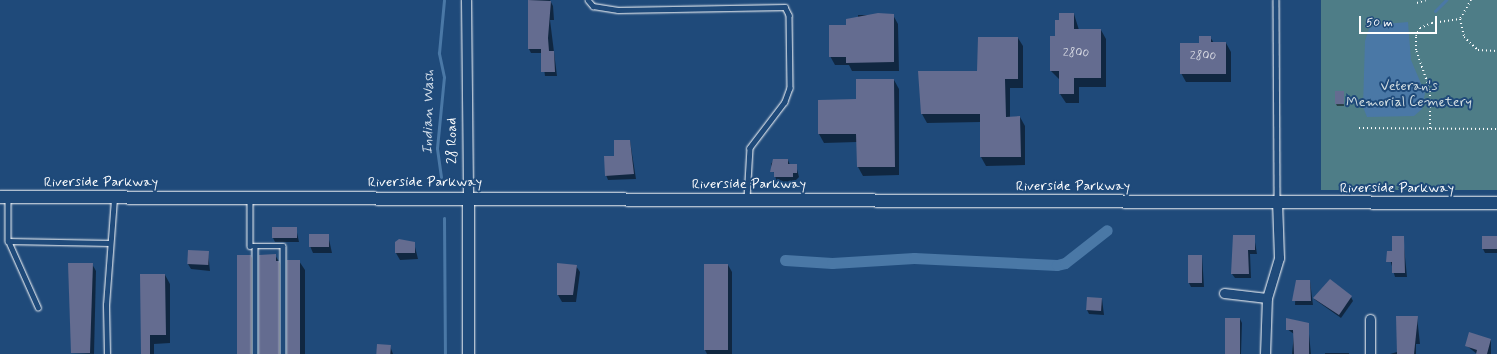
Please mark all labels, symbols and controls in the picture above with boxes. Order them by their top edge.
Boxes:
scale bar [1361,8,1439,34]
text: 50 m [1366,15,1393,31]
house number: 2800 [1063,47,1089,61]
house number: 2800 [1190,50,1216,64]
water label: Indian Wash [419,69,439,155]
park label: Veteran's Memorial Cemetery [1346,78,1472,110]
street label: 28 Road [443,118,461,164]
street label: Riverside Parkway [46,174,156,190]
street label: Riverside Parkway [370,174,480,190]
street label: Riverside Parkway [694,176,804,192]
street label: Riverside Parkway [1018,178,1128,194]
street label: Riverside Parkway [1342,180,1452,196]

